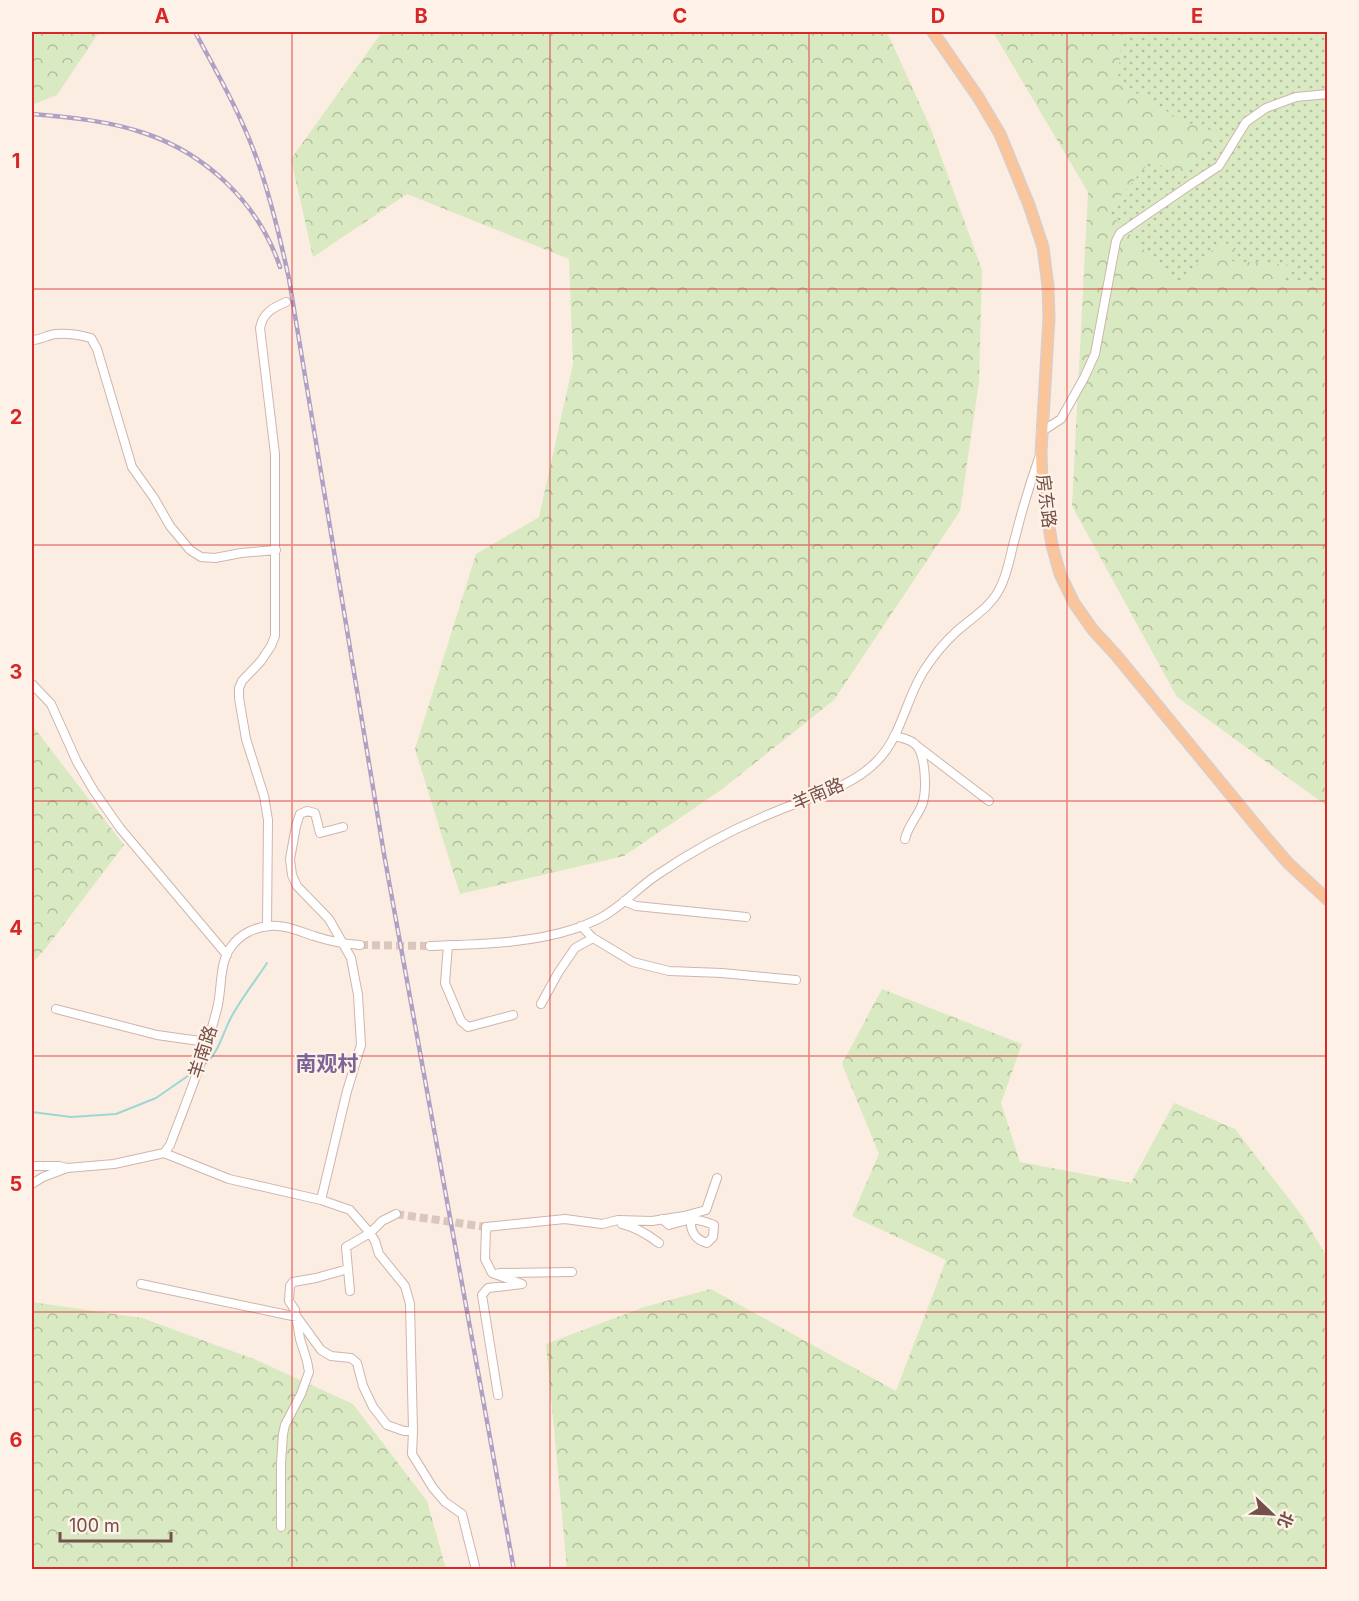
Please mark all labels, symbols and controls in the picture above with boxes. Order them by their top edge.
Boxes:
text: A [155,4,170,28]
text: B [414,4,428,28]
text: C [673,4,687,28]
text: D [931,4,945,28]
text: E [1191,4,1203,28]
text: 1 [12,149,20,173]
text: 2 [10,405,22,429]
street label: 房东路 [1033,473,1060,529]
text: 3 [10,660,22,684]
street label: 羊南路 [789,773,847,814]
text: 4 [9,916,23,940]
street label: 羊南路 [184,1023,221,1081]
district label: 南观村 [296,1051,359,1076]
text: 5 [10,1172,22,1196]
text: 6 [10,1428,23,1452]
north arrow [1242,1484,1302,1544]
scale bar [60,1505,171,1543]
text: 北 [1273,1509,1298,1531]
text: 100 m [69,1515,120,1536]

